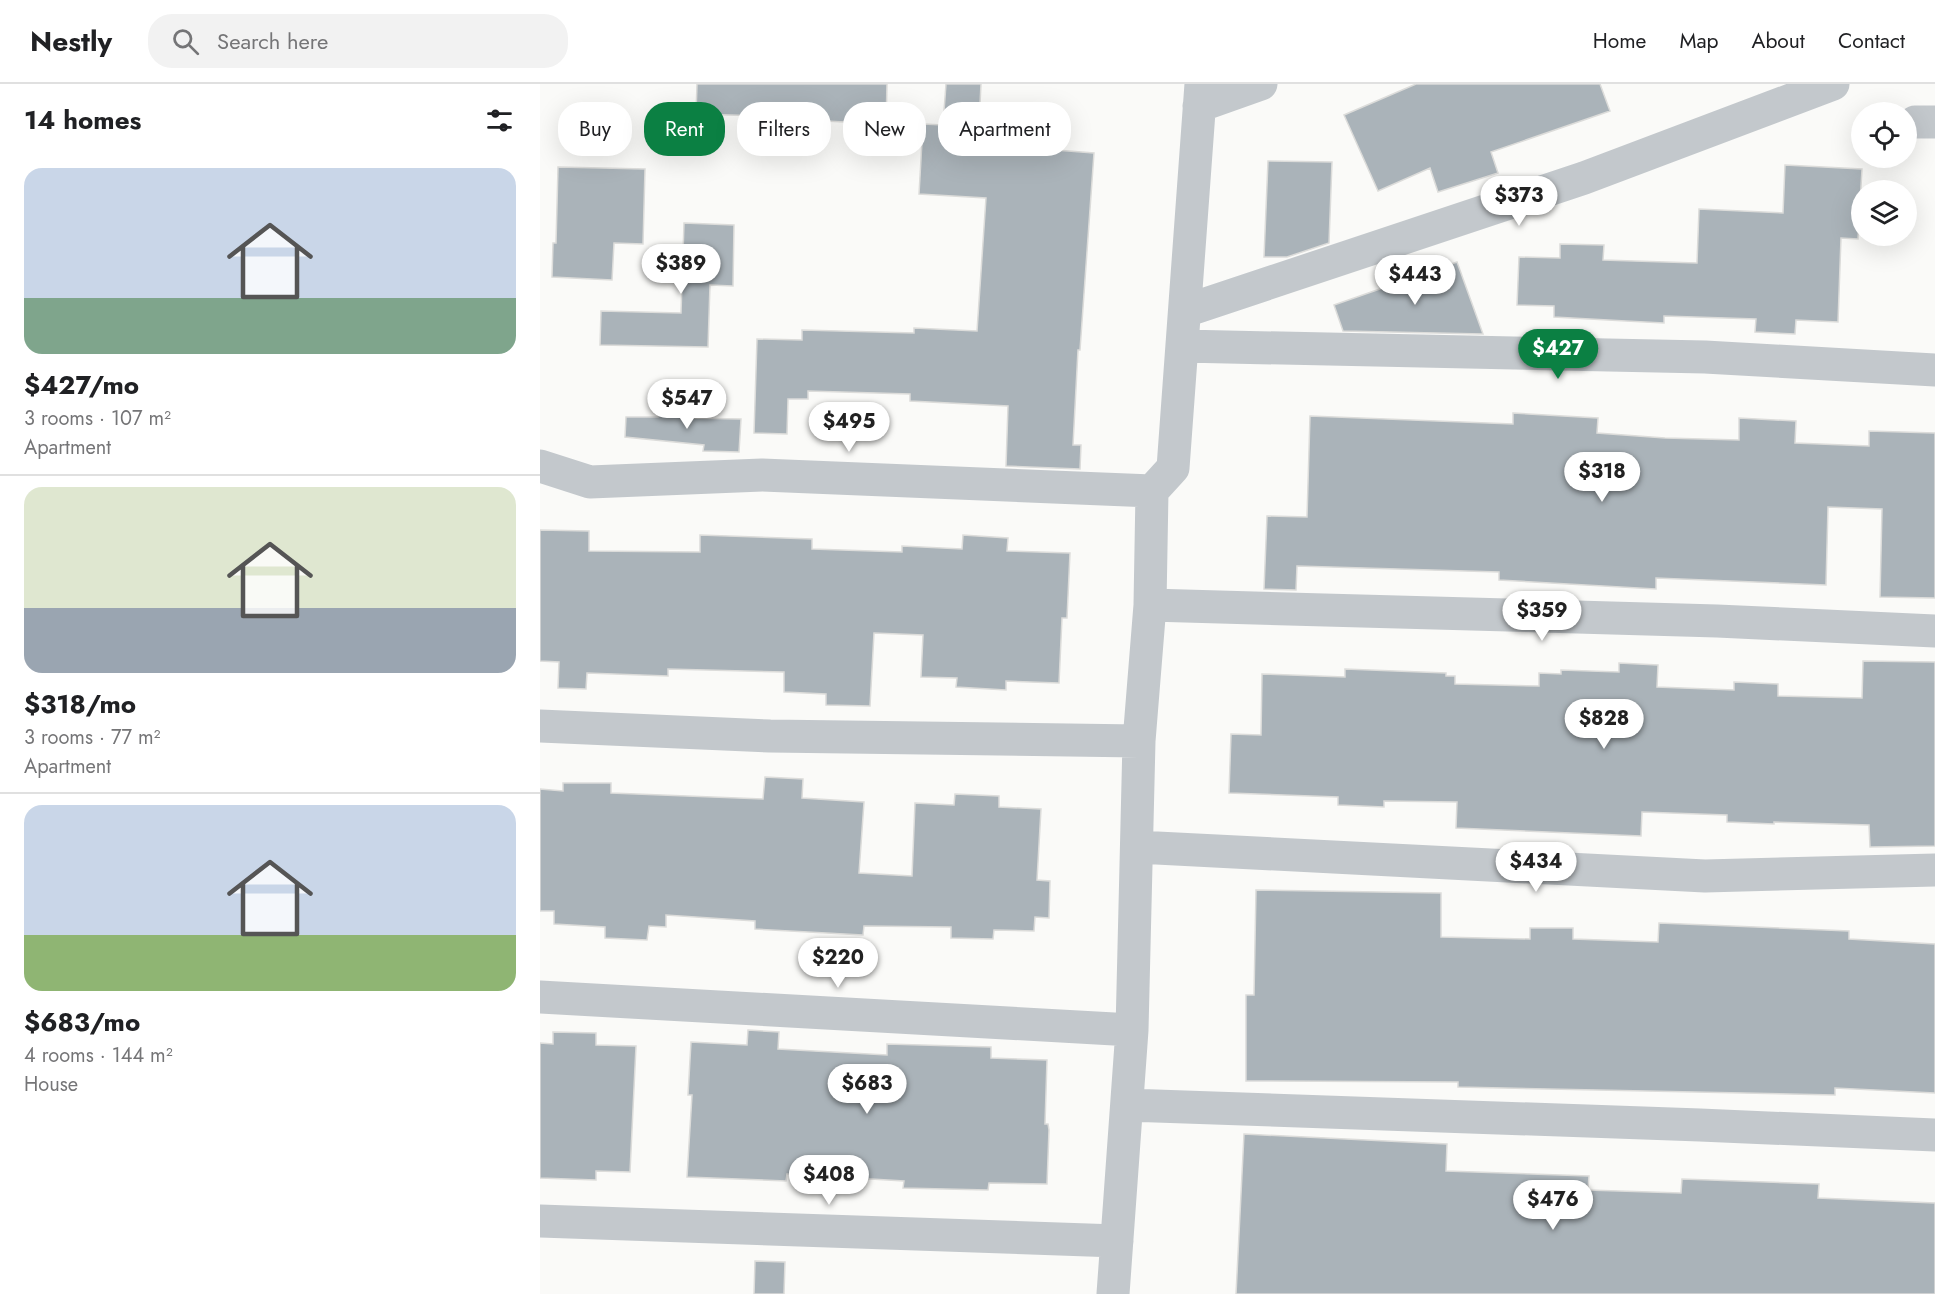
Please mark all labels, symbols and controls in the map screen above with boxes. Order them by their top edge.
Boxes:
search box [148,14,568,68]
text: Nestly [30,21,112,62]
icon: search [169,25,202,58]
text: Search here [217,25,328,57]
text: Home [1593,26,1646,56]
text: Map [1679,26,1719,56]
text: About [1752,26,1805,56]
text: Contact [1838,26,1905,56]
text: 14 homes [24,101,141,139]
chip: Buy [558,102,632,156]
chip: Rent [644,102,725,156]
chip: Filters [737,102,831,156]
chip: New [843,102,926,156]
chip: Apartment [938,102,1071,156]
map controls [1851,102,1917,246]
button: locate [1851,102,1917,168]
icon: filters [483,104,516,137]
pin: $373 [1483,176,1555,227]
button: layers [1851,180,1917,246]
text: $373 [1494,181,1544,210]
icon: home [216,207,324,315]
pin: $389 [645,244,717,295]
text: $389 [656,249,706,278]
pin: $443 [1379,255,1451,306]
text: $443 [1389,260,1441,289]
pin: $427 [1522,329,1594,380]
text: $427 [1532,334,1584,363]
text: $427/mo [24,366,139,404]
pin: $547 [651,379,723,430]
text: $547 [661,384,713,413]
pin: $495 [813,402,885,453]
text: 3 rooms · 107 m² [24,404,171,433]
text: $495 [823,407,875,436]
text: Apartment [24,433,111,462]
pin: $318 [1566,452,1638,503]
text: $318 [1578,457,1626,486]
icon: home [216,526,324,634]
pin: $359 [1506,591,1578,642]
text: $359 [1516,596,1568,625]
text: $318/mo [24,685,136,723]
pin: $828 [1568,699,1640,750]
text: $828 [1579,704,1629,733]
text: 3 rooms · 77 m² [24,723,161,752]
text: Apartment [24,752,111,781]
pin: $434 [1500,842,1572,893]
icon: home [216,844,324,952]
text: $434 [1510,847,1562,876]
pin: $220 [802,938,874,989]
text: $220 [812,943,864,972]
text: $683/mo [24,1003,140,1041]
text: 4 rooms · 144 m² [24,1041,173,1070]
pin: $683 [831,1064,903,1115]
text: $683 [842,1069,892,1098]
text: House [24,1070,78,1099]
pin: $408 [793,1155,865,1206]
text: $408 [803,1160,855,1189]
pin: $476 [1517,1180,1589,1231]
text: $476 [1527,1185,1579,1214]

